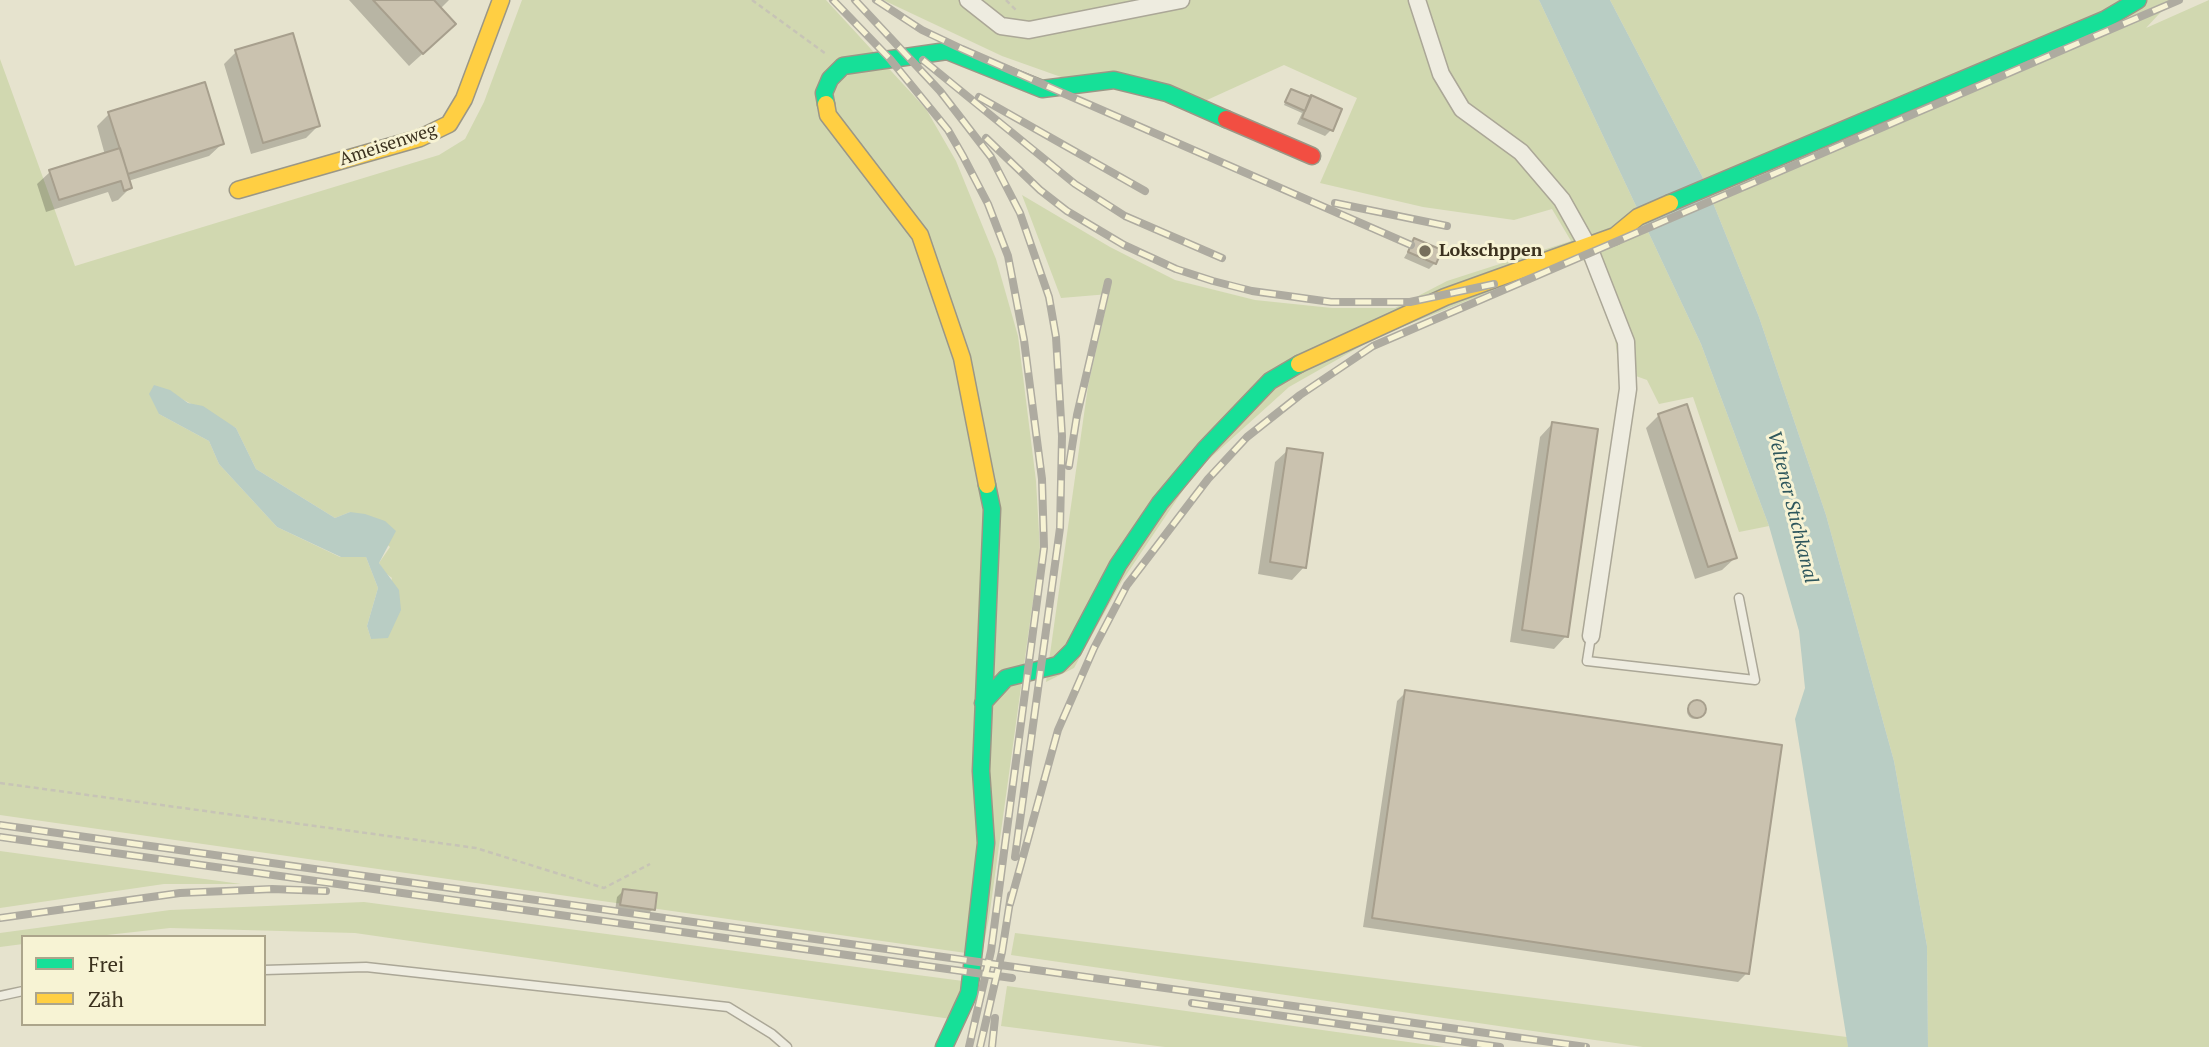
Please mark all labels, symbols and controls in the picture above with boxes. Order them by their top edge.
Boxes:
street label: Ameisenweg [337,119,439,171]
place label: Lokschppen [1439,240,1542,262]
marker: Lokschppen [1417,243,1433,259]
water label: Veltener Stichkanal [1762,428,1822,586]
legend [21,935,266,1026]
text: Frei [88,950,124,978]
text: Zäh [88,985,124,1013]

